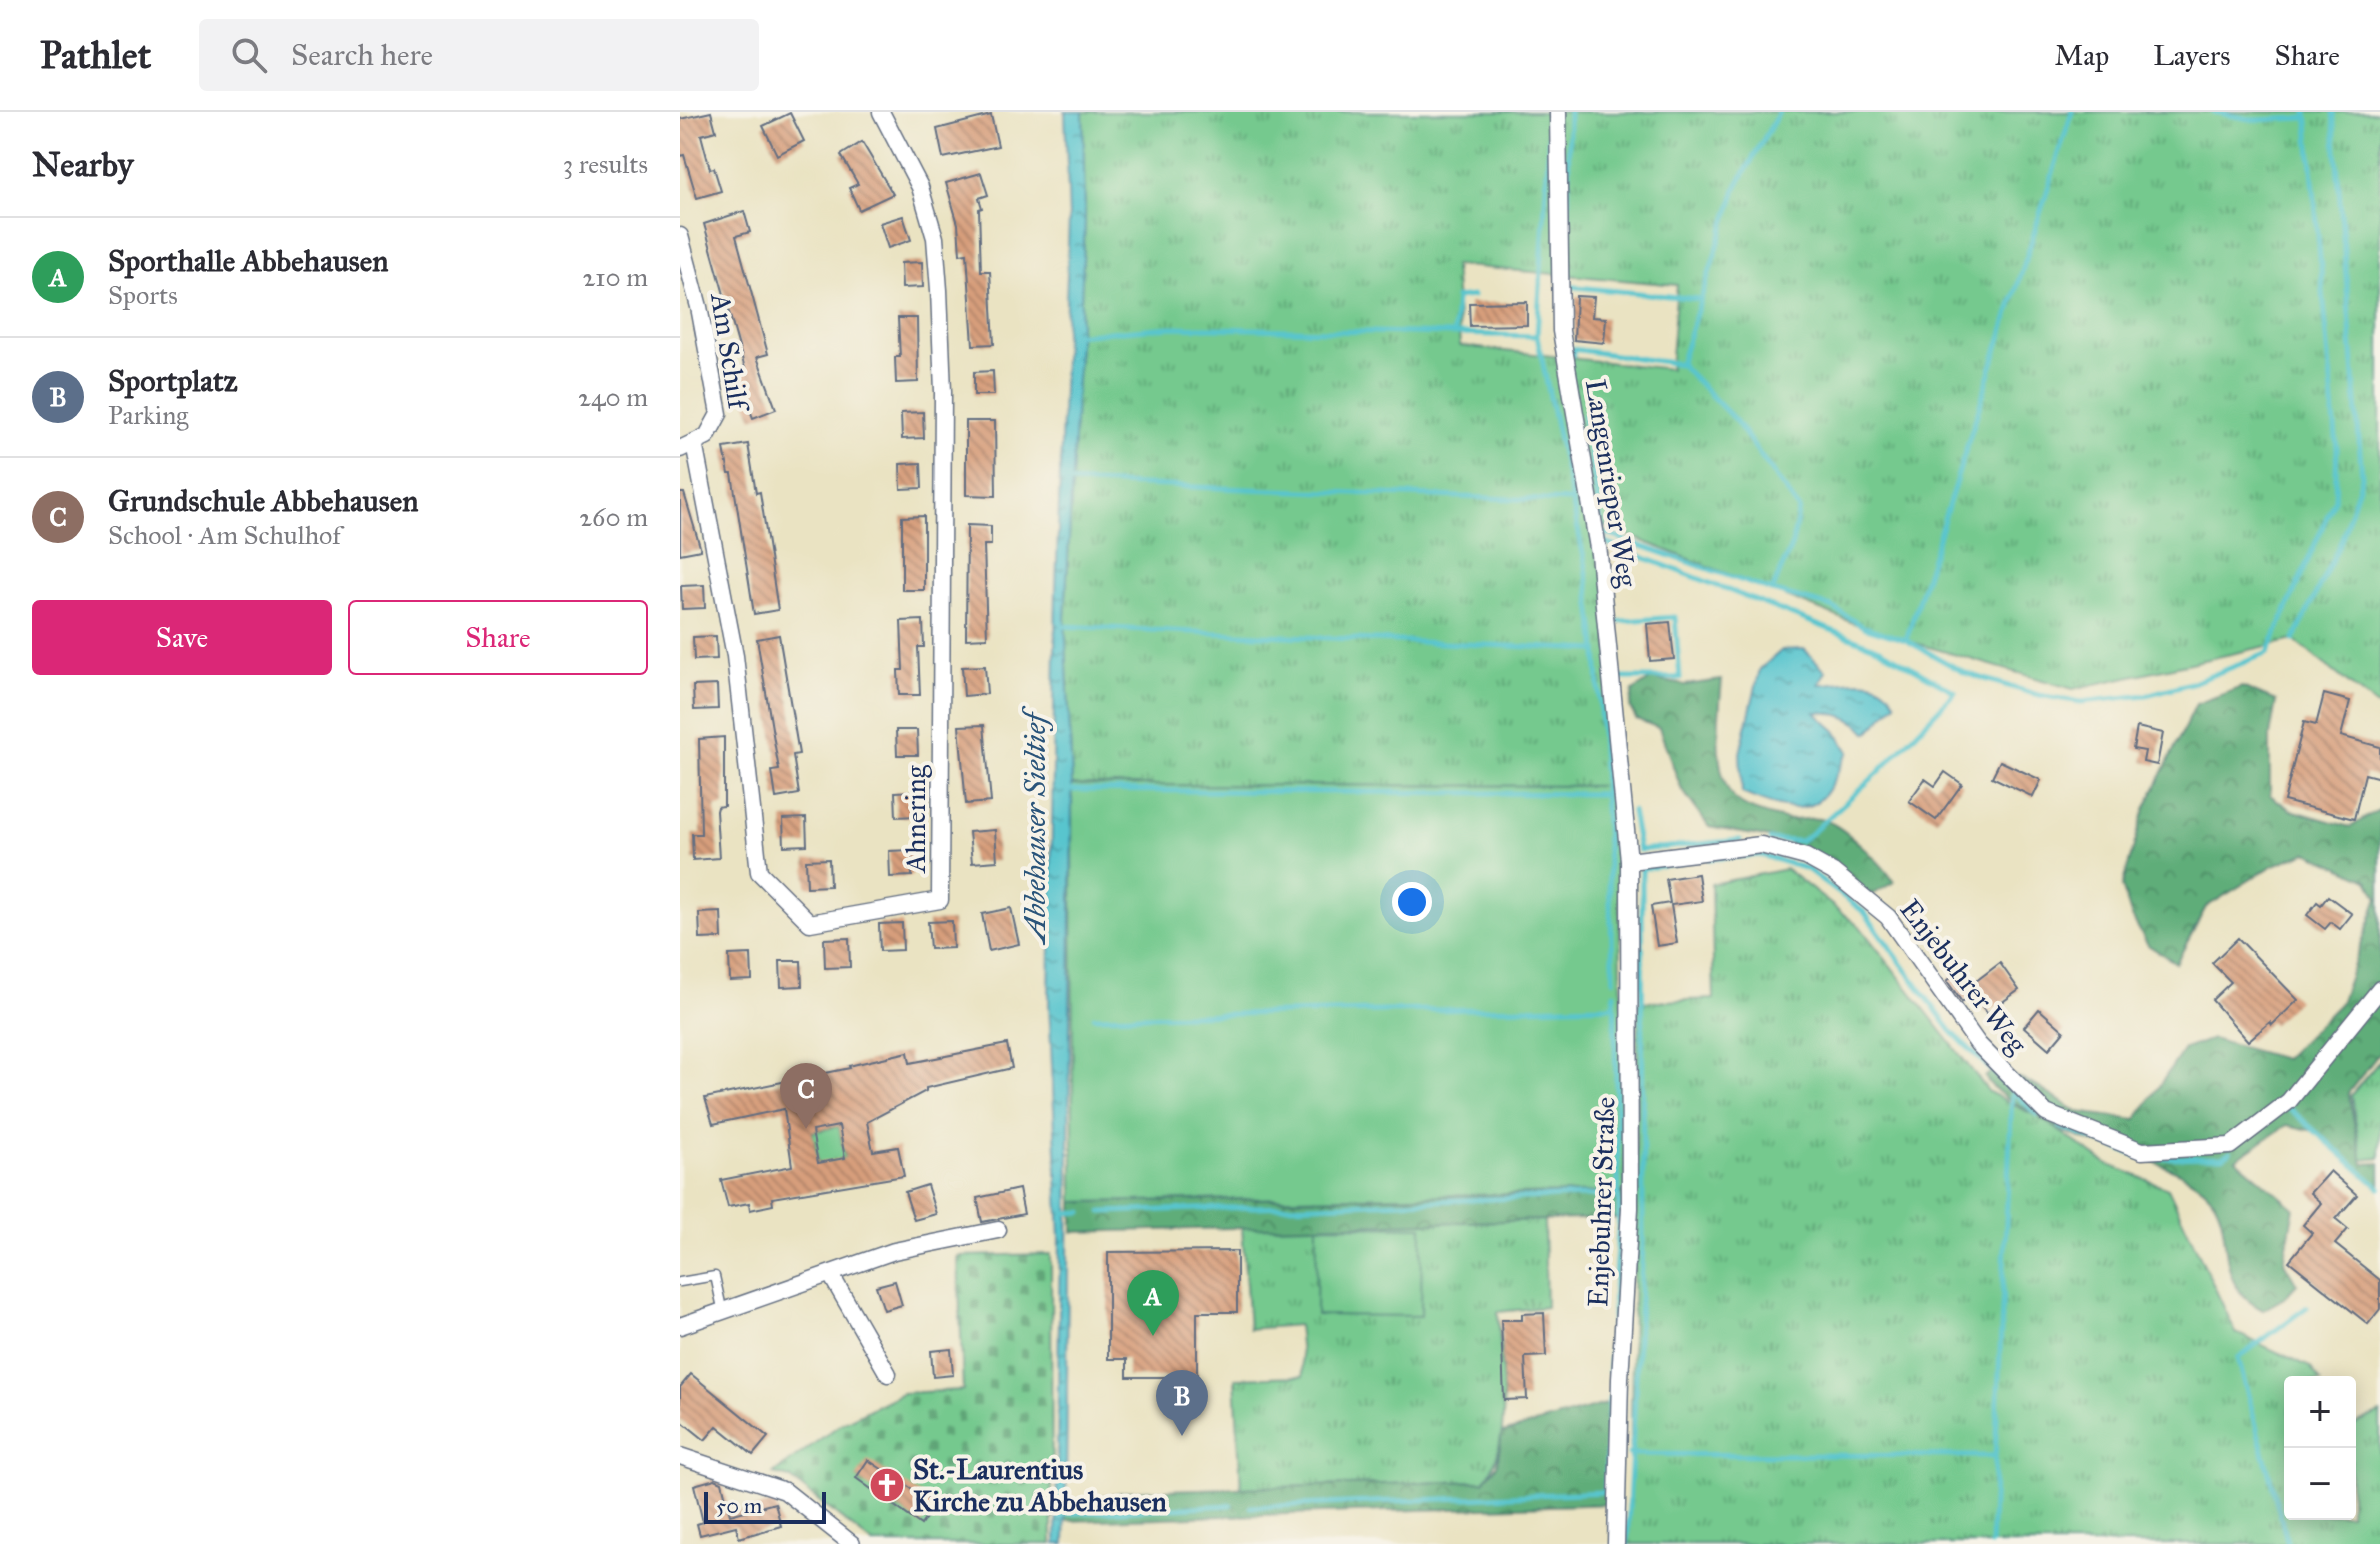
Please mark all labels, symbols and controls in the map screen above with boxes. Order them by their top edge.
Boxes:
search box [199,19,759,91]
text: Pathlet [40,32,151,78]
icon: search [227,33,271,77]
text: Search here [291,37,433,73]
text: Map [2054,38,2109,73]
text: Layers [2153,38,2231,73]
text: Share [2275,38,2340,73]
text: Nearby [32,144,134,185]
text: 3 results [563,148,648,180]
text: Sporthalle Abbehausen [108,243,389,279]
text: A [49,261,67,293]
text: 210 m [582,261,648,293]
text: Sports [108,279,178,311]
street label: Am Schilf [703,290,757,416]
text: Sportplatz [108,363,238,399]
street label: Langenrieper Weg [1578,377,1645,590]
text: B [49,381,67,413]
text: 240 m [578,381,648,413]
text: Parking [108,399,188,431]
text: Grundschule Abbehausen [108,483,418,519]
text: C [49,501,67,533]
text: 260 m [579,501,648,533]
text: School · Am Schulhof [108,519,341,551]
button: Save [32,600,332,675]
button: Share [348,600,648,675]
water label: Abbehauser Sieltief [1017,705,1053,946]
street label: Ahnering [898,764,933,874]
your location [1392,882,1432,922]
street label: Enjebuhrer Weg [1892,892,2035,1061]
pin: C [780,1063,832,1129]
street label: Enjebuhrer Straße [1580,1096,1623,1308]
pin: A [1127,1270,1179,1336]
pin: B [1156,1370,1208,1436]
map controls [2284,1376,2356,1520]
button: + [2284,1376,2356,1448]
button: − [2284,1448,2356,1520]
place label: St.-Laurentius Kirche zu Abbehausen [913,1452,1167,1519]
church icon: St.-Laurentius Kirche zu Abbehausen [868,1466,906,1504]
scale bar [704,1488,826,1524]
text: 50 m [716,1492,762,1519]

